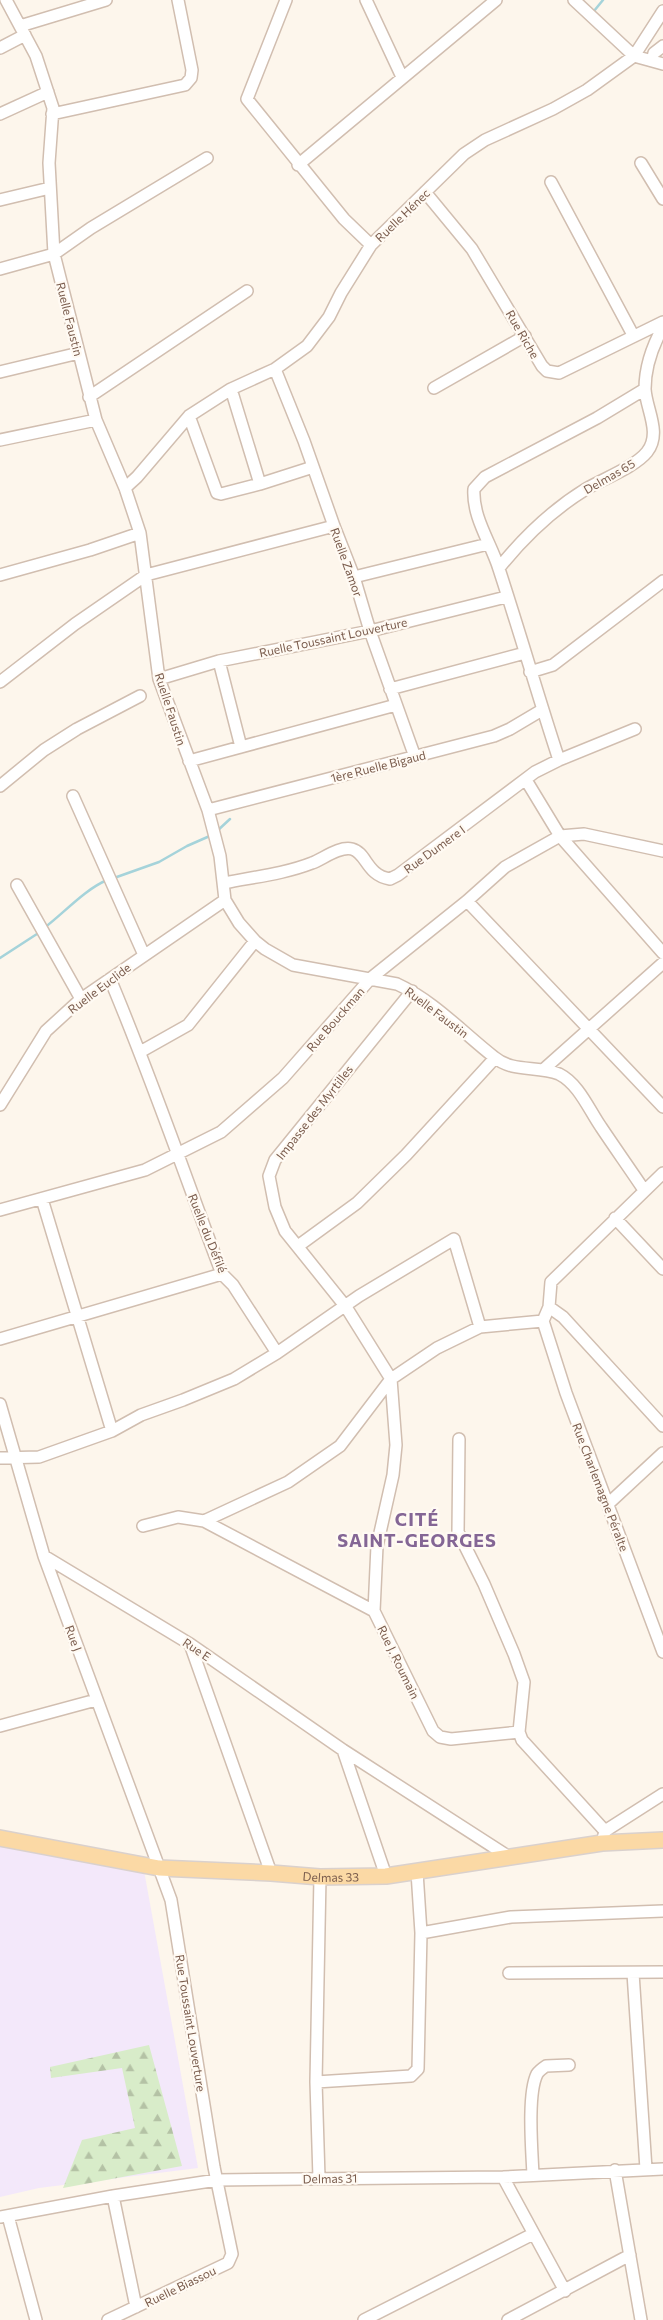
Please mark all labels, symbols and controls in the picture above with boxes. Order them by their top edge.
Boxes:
street label: Ruelle Hénec [372,186,432,244]
street label: Ruelle Faustin [54,281,86,357]
street label: Rue Riche [504,307,542,361]
street label: Delmas 65 [581,456,637,496]
street label: Ruelle Zamor [328,526,366,599]
street label: Ruelle Toussaint Louverture [258,614,408,660]
street label: Ruelle Faustin [153,671,189,747]
street label: 1ère Ruelle Bigaud [329,747,427,785]
street label: Rue Dumere I [401,822,467,876]
street label: Ruelle Euclide [65,960,133,1016]
street label: Rue Bouckman [303,984,367,1054]
street label: Ruelle Faustin [403,984,471,1040]
street label: Impasse des Myrtilles [273,1062,355,1162]
street label: Ruelle du Défilé [186,1191,230,1275]
street label: Rue Charlemagne Péralte [570,1421,632,1553]
district label: CITÉ SAINT-GEORGES [337,1508,497,1551]
street label: Rue J [62,1623,85,1653]
street label: Rue J. Roumain [374,1623,423,1702]
street label: Rue E [180,1635,214,1663]
street label: Delmas 33 [302,1869,359,1884]
street label: Rue Toussaint Louverture [173,1953,209,2093]
street label: Delmas 31 [303,2171,357,2185]
street label: Ruelle Biassou [142,2263,218,2309]

